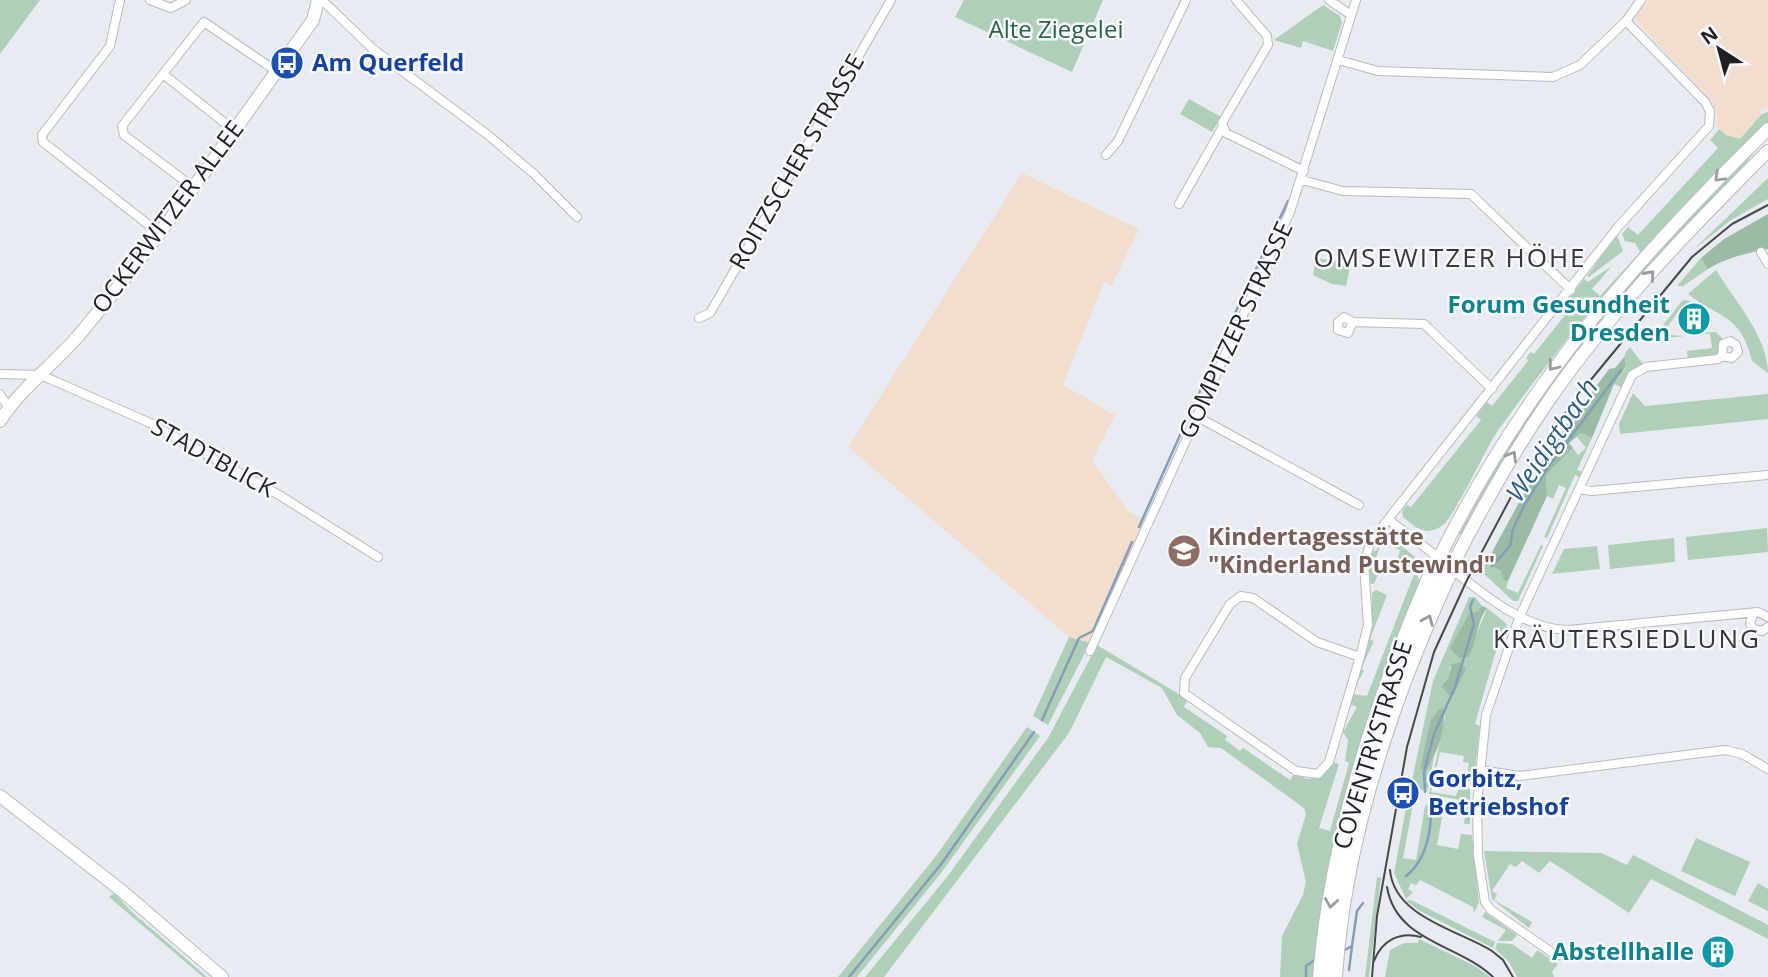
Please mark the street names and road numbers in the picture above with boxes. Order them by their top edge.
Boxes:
street label: ROITZSCHER STRASSE [721,48,871,275]
street label: OCKERWITZER ALLEE [83,113,250,319]
street label: GOMPITZER STRASSE [1170,215,1300,443]
street label: STADTBLICK [146,409,282,504]
street label: COVENTRYSTRASSE [1324,636,1419,853]

